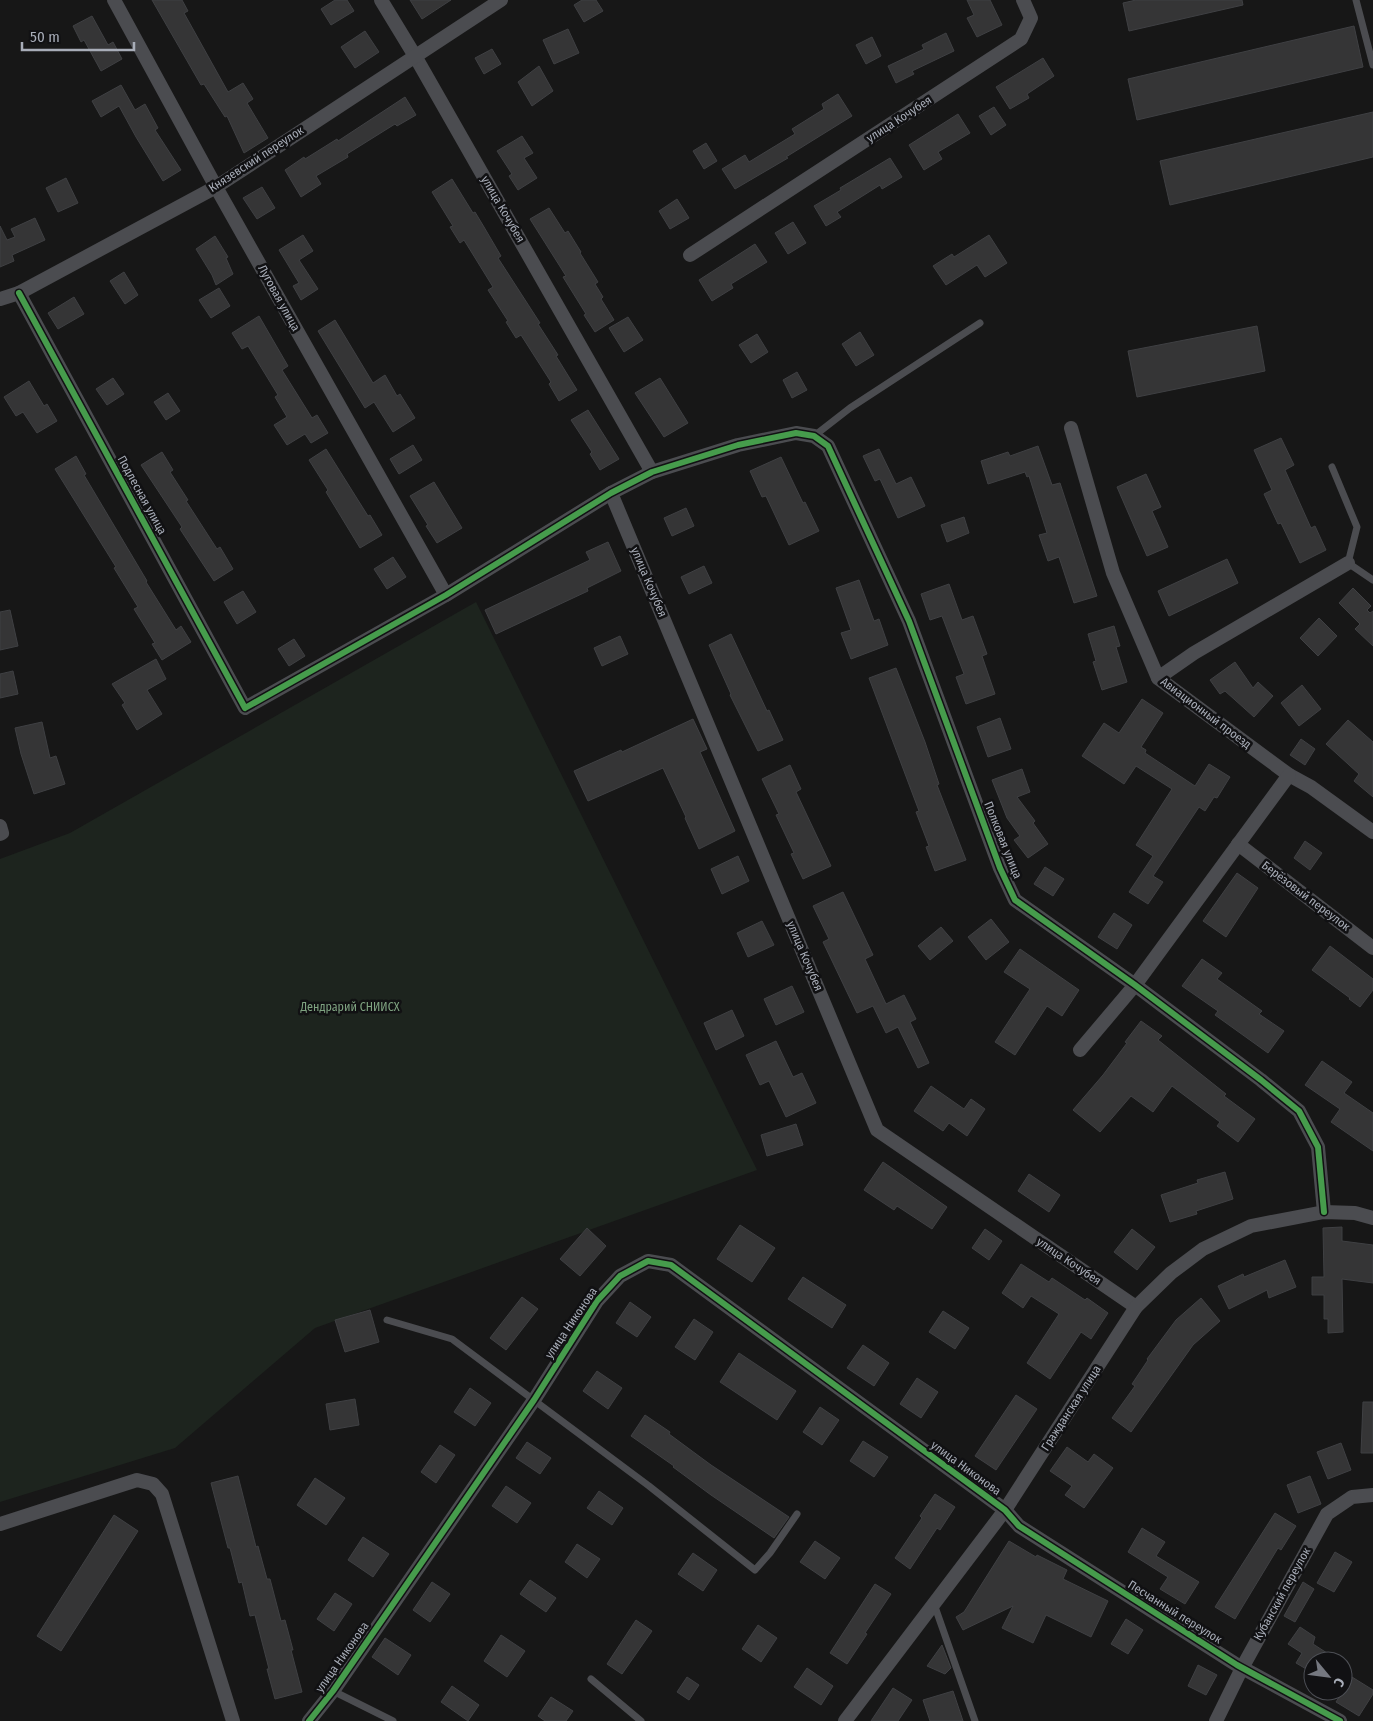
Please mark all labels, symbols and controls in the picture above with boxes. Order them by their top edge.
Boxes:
scale bar [22,20,135,52]
text: 50 m [30,28,60,46]
street label: улица Кочубея [864,93,934,145]
street label: Князевский переулок [206,123,306,195]
street label: улица Кочубея [478,173,528,245]
street label: Луговая улица [255,262,303,334]
street label: Подлесная улица [115,453,169,537]
street label: улица Кочубея [628,545,670,619]
street label: Авиационный проезд [1158,674,1254,752]
street label: Полковая улица [981,799,1025,881]
street label: Берёзовый переулок [1259,858,1353,934]
street label: улица Кочубея [784,919,826,993]
park label: Дендрарий СНИИСХ [299,1000,400,1014]
street label: улица Кочубея [1034,1234,1104,1288]
street label: улица Никонова [542,1285,600,1361]
street label: Гражданская улица [1038,1363,1104,1453]
street label: улица Никонова [928,1438,1004,1498]
street label: Кубанский переулок [1251,1545,1314,1643]
street label: Песчанный переулок [1125,1577,1225,1647]
street label: улица Никонова [312,1619,372,1695]
north arrow [1303,1651,1353,1701]
text: С [1329,1675,1348,1690]

